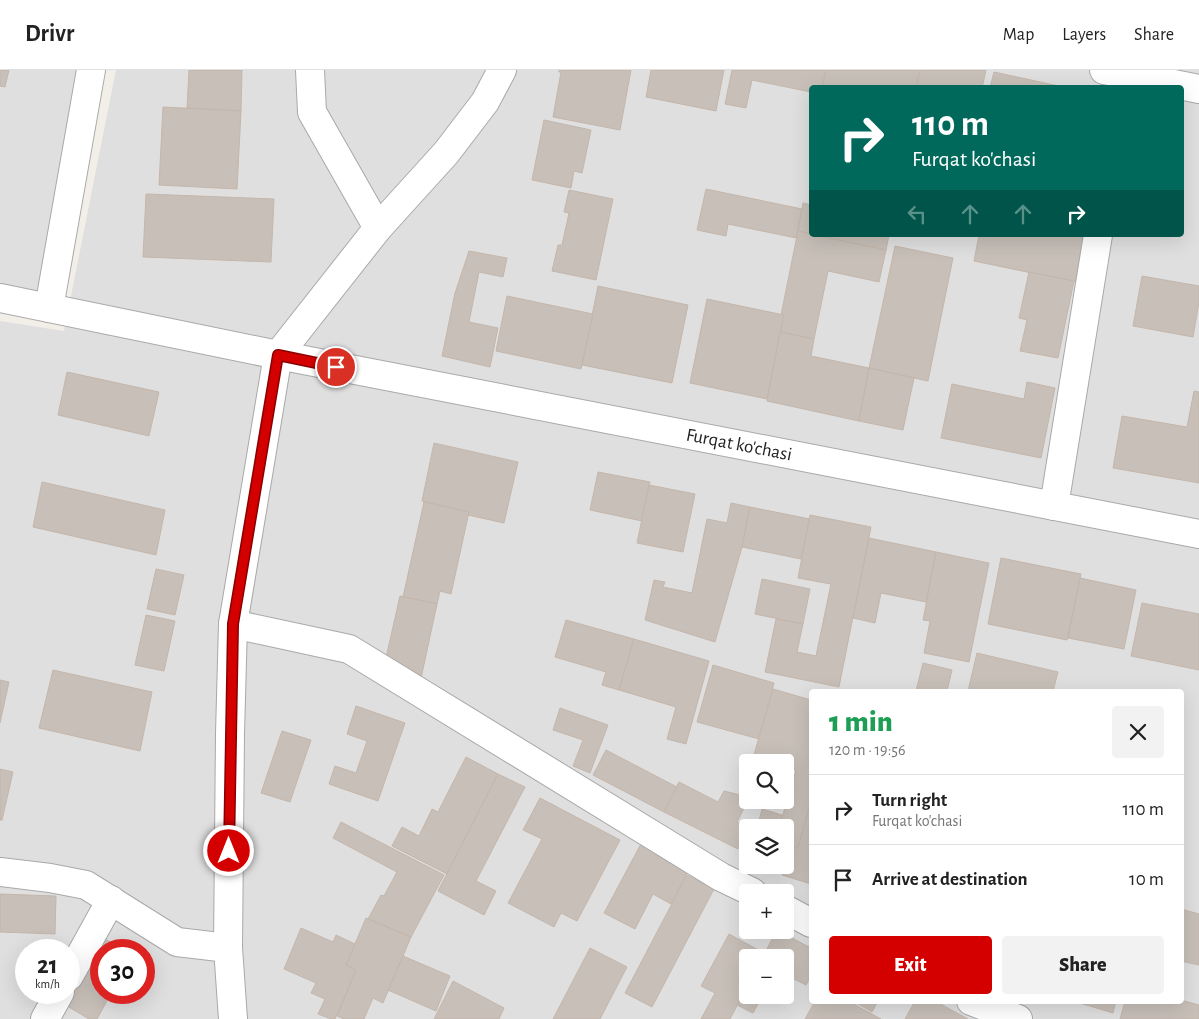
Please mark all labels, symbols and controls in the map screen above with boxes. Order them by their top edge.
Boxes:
text: Drivr [25,22,74,46]
text: Map [1003,26,1034,44]
text: Layers [1062,26,1106,44]
text: Share [1134,26,1174,44]
icon: right [829,105,894,170]
text: 110 m [912,107,989,142]
text: Furqat ko'chasi [912,148,1036,170]
icon: left [903,200,931,228]
icon: ahead [956,200,984,228]
icon: ahead [1009,200,1037,228]
icon: right [1062,200,1090,228]
pin [315,346,357,388]
icon: arrive [322,353,350,381]
street label: Furqat ko'chasi [684,425,794,465]
button: close [1112,706,1164,758]
text: 1 min [829,707,893,737]
text: 120 m · 19:56 [829,742,906,758]
map controls [739,754,794,1004]
button: search [739,754,794,809]
text: Turn right [872,791,947,810]
icon: right [829,796,857,824]
text: 110 m [1123,800,1164,819]
text: Furqat ko'chasi [872,813,962,829]
button: layers [739,819,794,874]
position arrow [202,824,254,876]
icon: arrive [829,866,857,894]
text: Arrive at destination [872,870,1028,889]
text: 10 m [1129,870,1164,889]
button: + [739,884,794,939]
button: Exit [829,936,992,994]
button: Share [1002,936,1164,994]
speed limit sign: 30 [90,939,155,1004]
button: − [739,949,794,1004]
text: 21 [37,953,58,978]
text: km/h [35,978,60,990]

